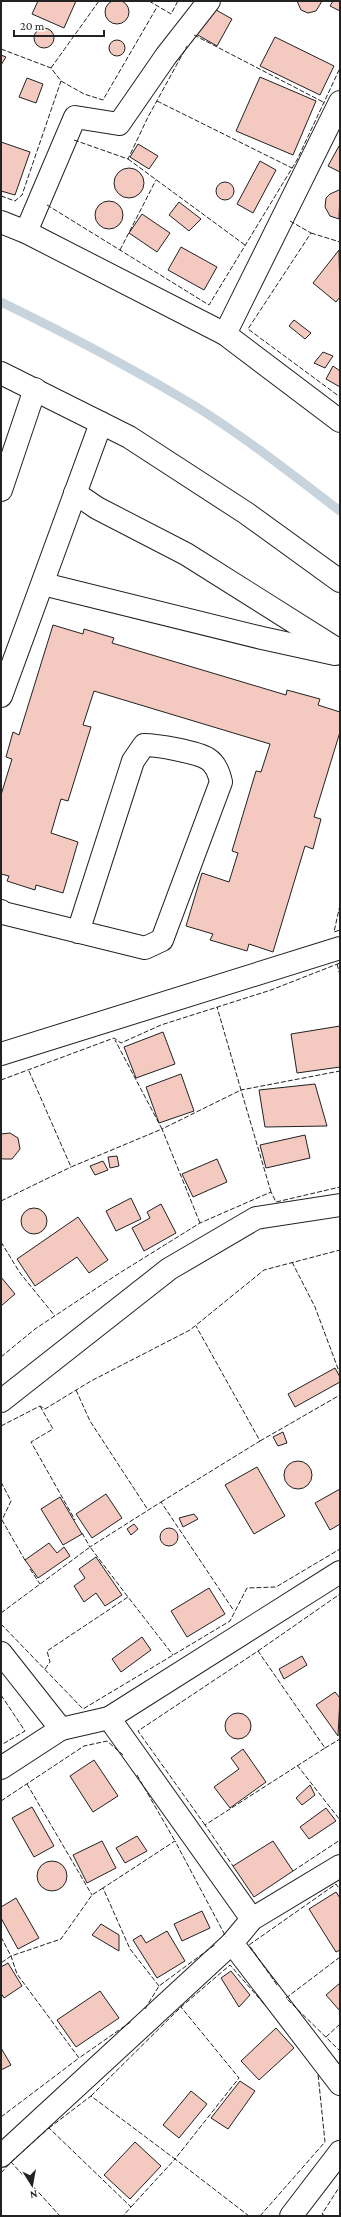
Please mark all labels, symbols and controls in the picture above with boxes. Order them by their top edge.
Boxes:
scale bar [14,12,104,38]
text: 20 m [20,19,45,33]
north arrow [12,2165,52,2205]
text: N [29,2188,39,2202]

